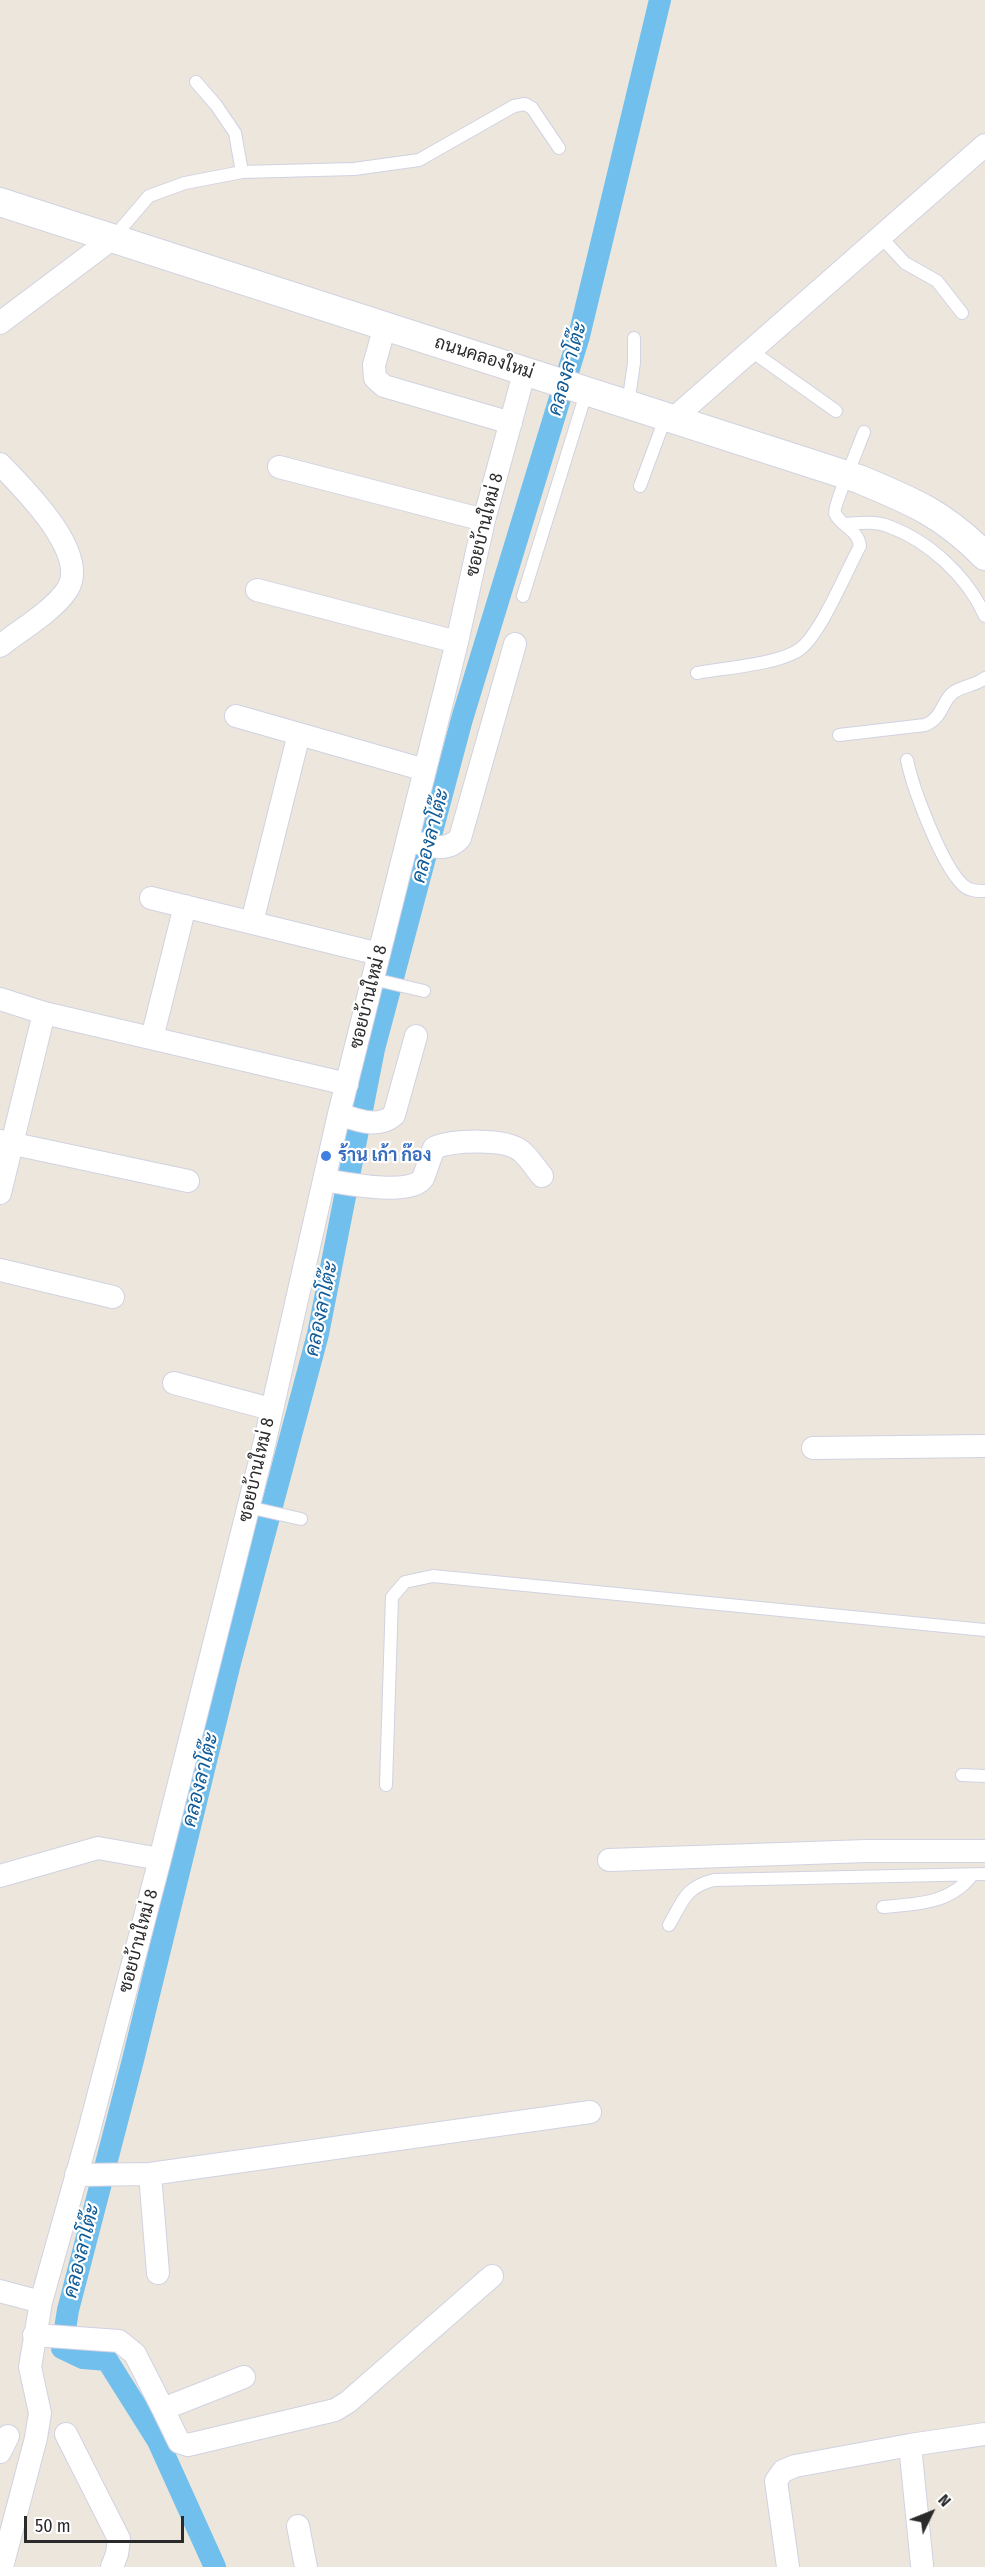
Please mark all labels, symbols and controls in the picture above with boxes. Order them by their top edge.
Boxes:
water label: คลองลาโต๊ะ [543,319,593,419]
street label: ถนนคลองใหม่ [432,332,536,384]
street label: ซอยบ้านใหม่ 8 [462,471,508,579]
water label: คลองลาโต๊ะ [407,786,455,886]
street label: ซอยบ้านใหม่ 8 [346,943,392,1051]
place label: ร้าน เก้า ก๊อง [338,1145,431,1167]
marker: ร้าน เก้า ก๊อง [319,1149,333,1163]
water label: คลองลาโต๊ะ [300,1259,344,1359]
street label: ซอยบ้านใหม่ 8 [235,1416,279,1524]
water label: คลองลาโต๊ะ [178,1730,224,1830]
street label: ซอยบ้านใหม่ 8 [115,1887,163,1995]
water label: คลองลาโต๊ะ [59,2201,105,2301]
north arrow [901,2483,961,2543]
text: N [934,2490,955,2510]
scale bar [27,2504,188,2542]
text: 50 m [35,2515,71,2537]

